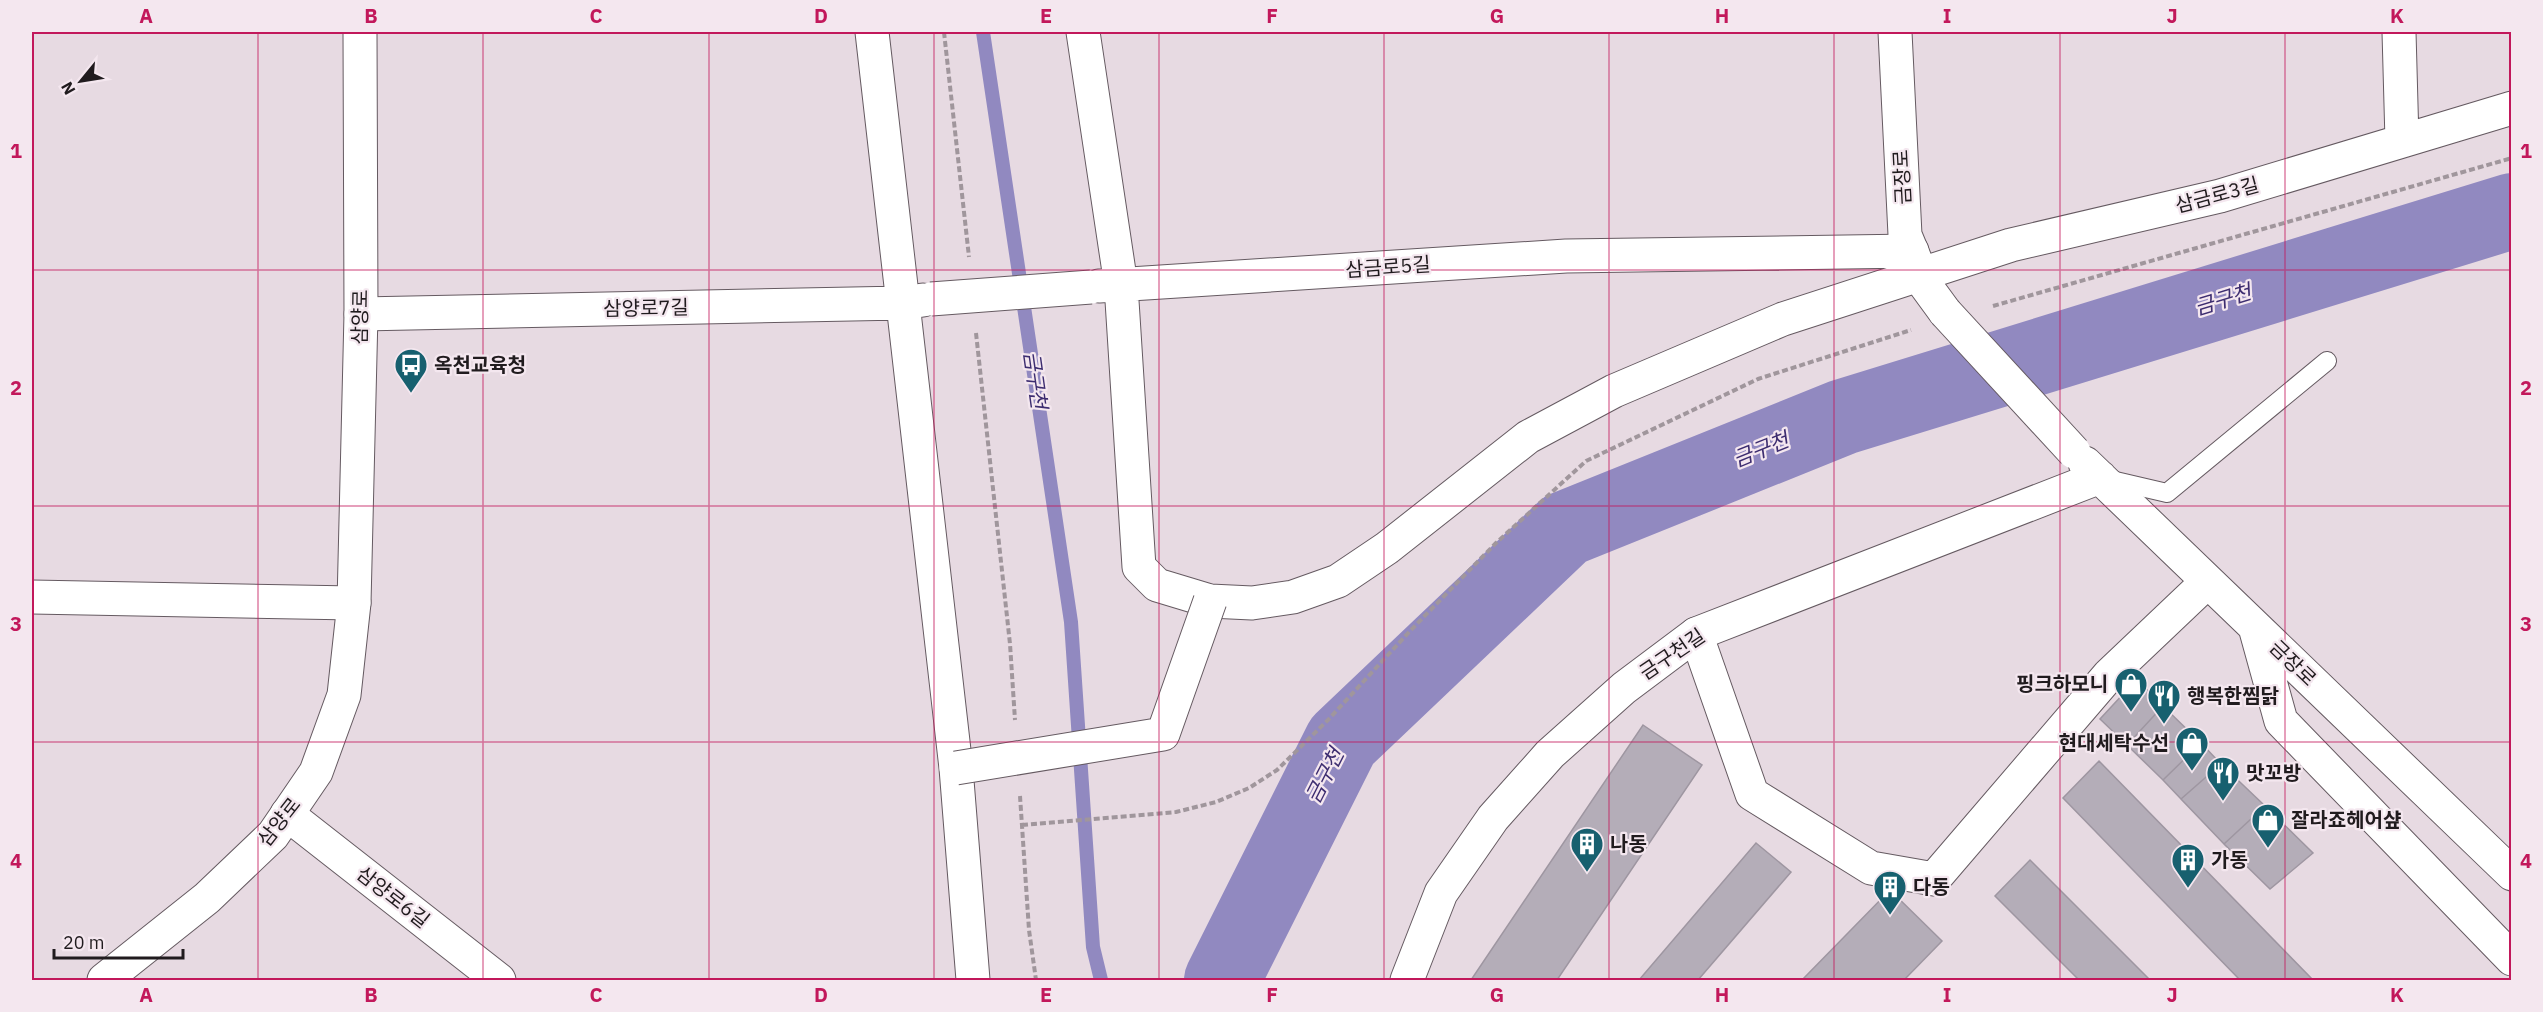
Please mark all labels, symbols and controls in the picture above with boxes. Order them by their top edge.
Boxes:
text: A [139,2,153,29]
text: B [364,2,378,29]
text: C [589,2,603,29]
text: D [814,2,828,29]
text: E [1040,2,1052,29]
text: F [1266,2,1278,29]
text: G [1490,2,1504,29]
text: H [1715,2,1729,29]
text: I [1943,2,1951,29]
text: J [2166,2,2178,29]
text: K [2390,2,2404,29]
north arrow [51,51,111,111]
text: N [56,78,80,99]
text: 1 [10,137,22,164]
text: 1 [2520,137,2532,164]
street label: 금장로 [1887,149,1916,205]
street label: 삼금로3길 [2172,170,2262,219]
street label: 삼금로5길 [1344,250,1432,283]
water label: 금구천 [2191,276,2257,321]
street label: 삼양로 [346,289,373,345]
street label: 삼양로7길 [603,293,689,322]
bus stop icon: 옥천교육청 [393,347,429,394]
water label: 금구천 [1018,349,1054,413]
place label: 옥천교육청 [434,351,526,378]
text: 2 [10,374,22,401]
text: 2 [2520,374,2532,401]
water label: 금구천 [1729,424,1795,473]
text: 3 [10,610,22,637]
text: 3 [2520,610,2532,637]
street label: 금구천길 [1634,622,1710,685]
street label: 금장로 [2264,634,2323,692]
shop icon: 핑크하모니 [2113,666,2149,713]
place label: 핑크하모니 [2016,670,2108,697]
restaurant icon: 행복한찜닭 [2146,678,2182,725]
place label: 행복한찜닭 [2187,682,2280,709]
shop icon: 현대세탁수선 [2174,725,2210,772]
place label: 현대세탁수선 [2059,729,2169,756]
water label: 금구천 [1298,741,1351,808]
restaurant icon: 맛꼬방 [2205,755,2241,802]
place label: 맛꼬방 [2246,759,2301,786]
street label: 삼양로 [251,792,306,852]
shop icon: 잘라죠헤어샾 [2250,802,2286,849]
place label: 잘라죠헤어샾 [2291,806,2401,833]
building icon: 나동 [1569,826,1605,873]
place label: 나동 [1610,830,1647,857]
building icon: 가동 [2170,842,2206,889]
place label: 가동 [2211,846,2248,873]
text: 4 [10,847,22,874]
text: 4 [2520,847,2532,874]
street label: 삼양로6길 [351,860,435,934]
building icon: 다동 [1872,869,1908,916]
place label: 다동 [1913,873,1950,900]
scale bar [54,922,183,960]
text: 20 m [63,931,105,954]
text: A [139,981,153,1008]
text: B [364,981,378,1008]
text: C [589,981,603,1008]
text: D [814,981,828,1008]
text: E [1040,981,1052,1008]
text: F [1266,981,1278,1008]
text: G [1490,981,1504,1008]
text: H [1715,981,1729,1008]
text: I [1943,981,1951,1008]
text: J [2166,981,2178,1008]
text: K [2390,981,2404,1008]

